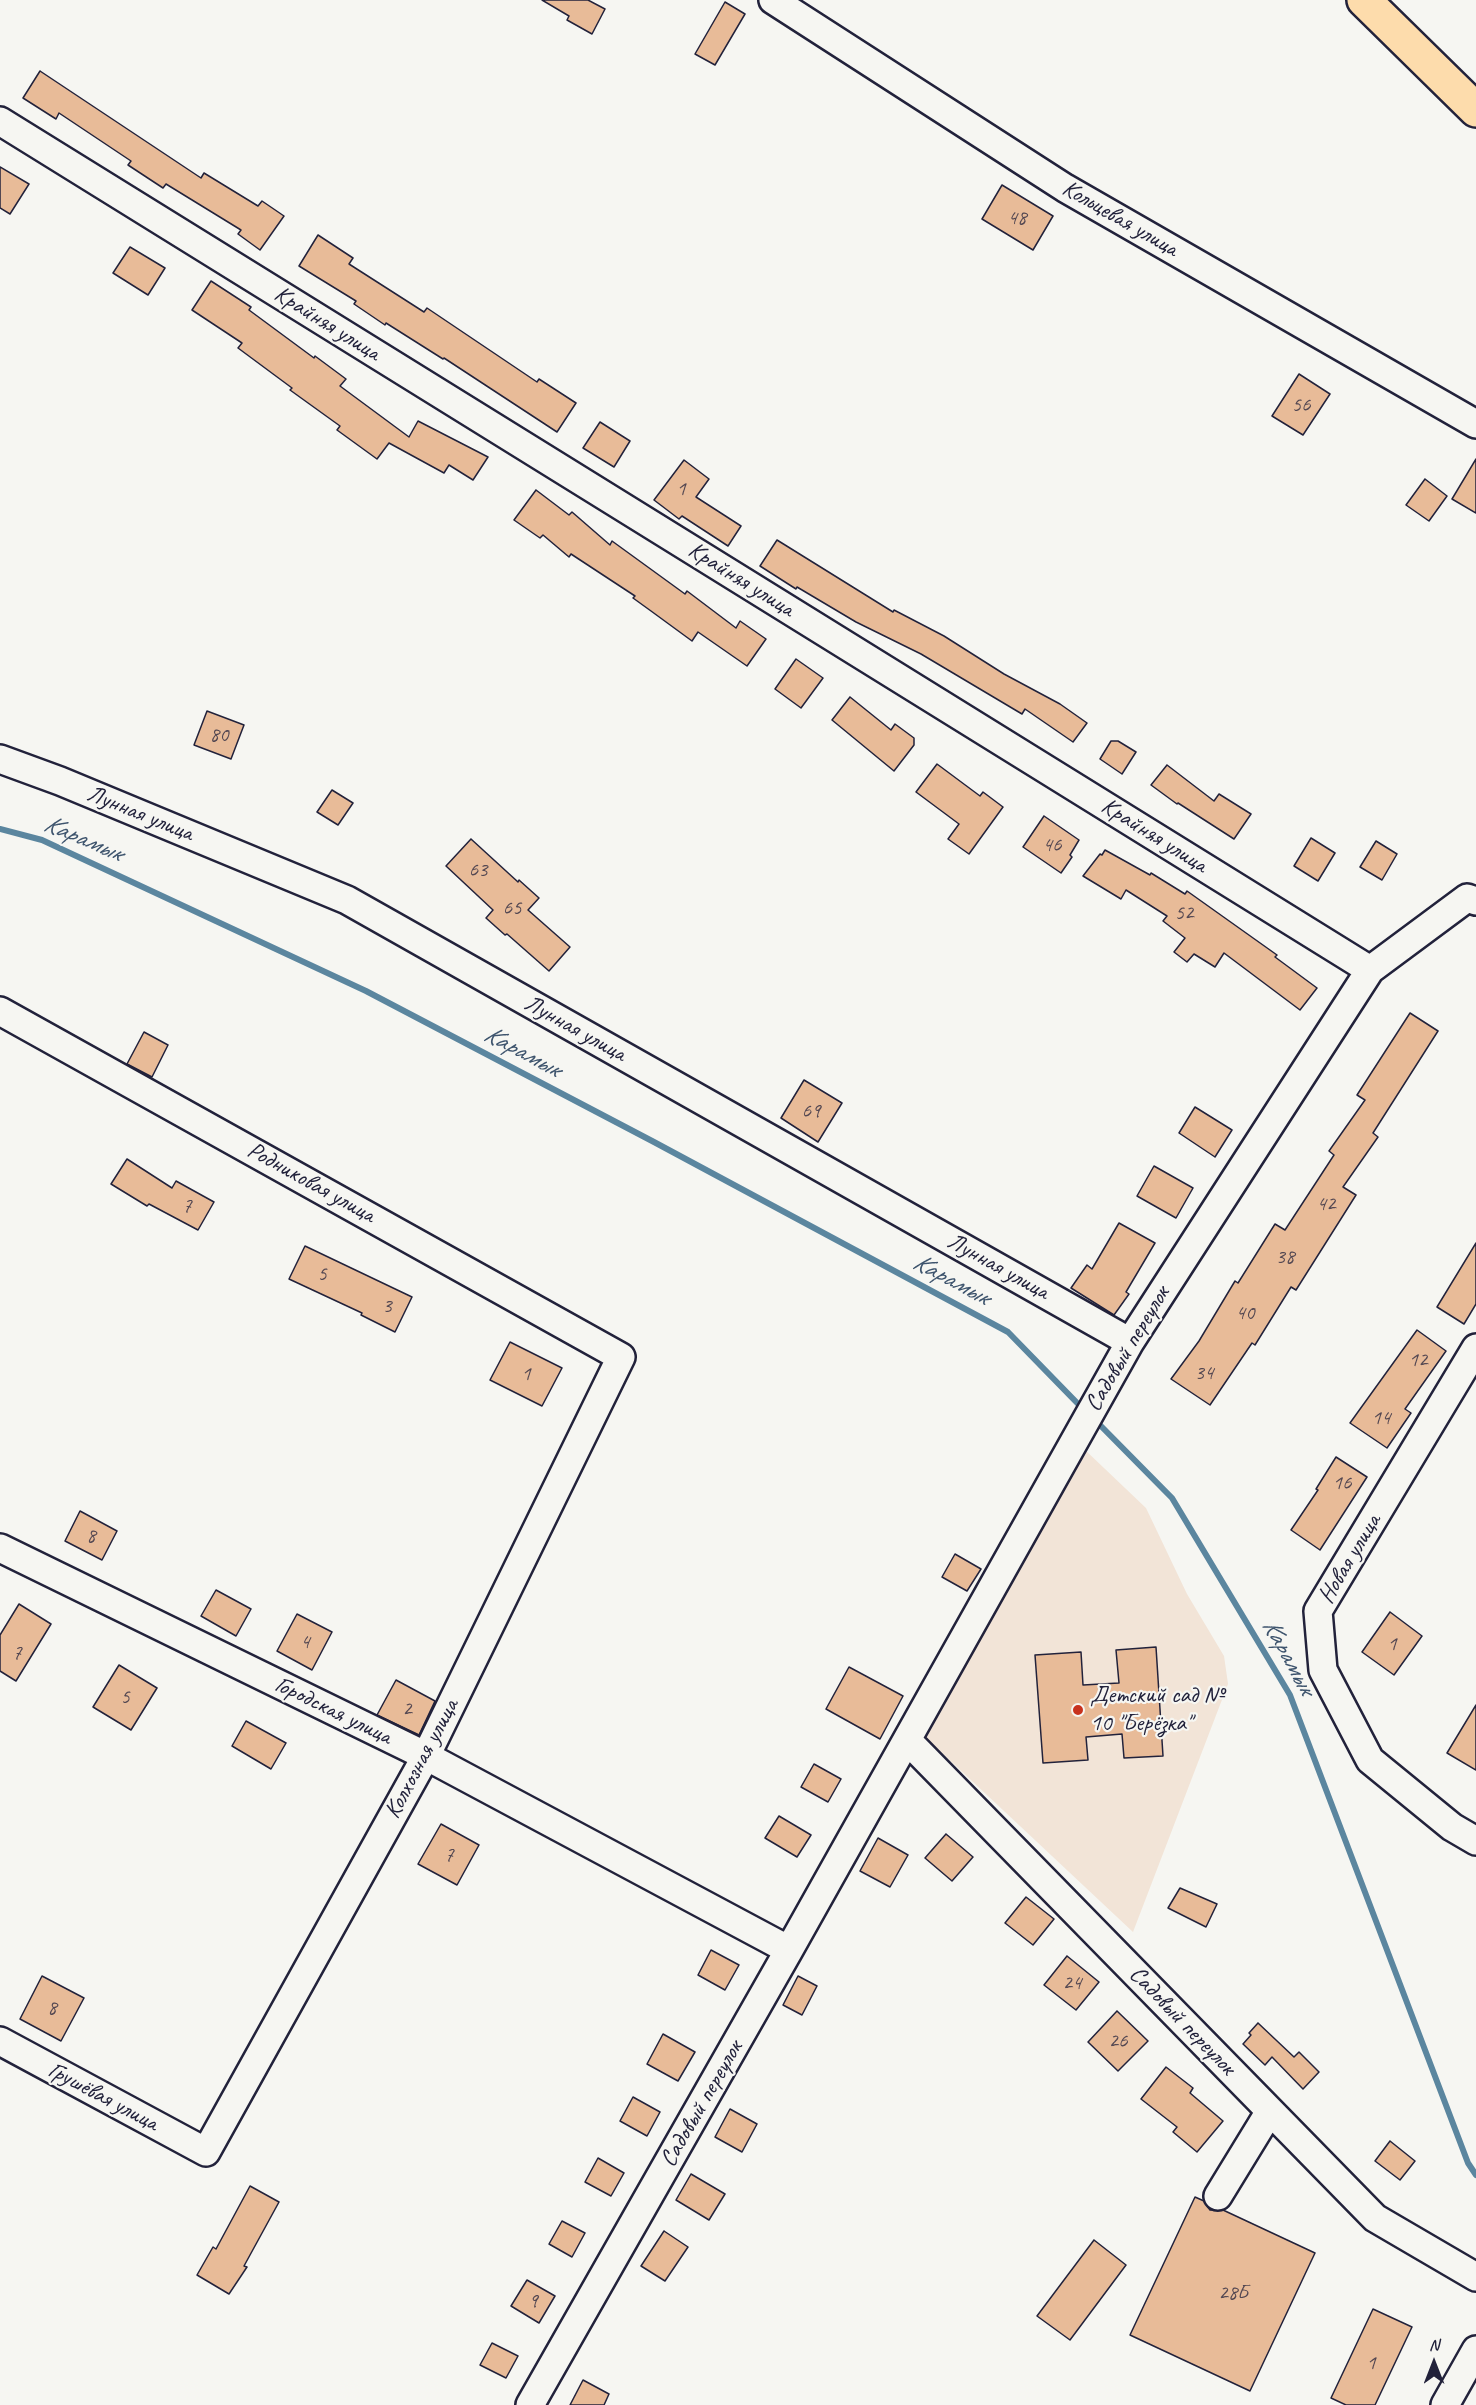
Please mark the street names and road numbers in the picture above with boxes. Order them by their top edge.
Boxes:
street label: Кольцевая улица [1057,174,1183,264]
street label: Крайняя улица [269,280,385,368]
street label: Крайняя улица [683,536,799,624]
street label: Лунная улица [83,780,197,848]
street label: Крайняя улица [1096,792,1212,880]
street label: Лунная улица [519,989,631,1069]
street label: Родниковая улица [242,1136,380,1230]
street label: Лунная улица [942,1227,1054,1307]
street label: Садовый переулок [1079,1281,1177,1417]
street label: Новая улица [1312,1509,1388,1609]
street label: Городская улица [270,1670,396,1752]
street label: Колхозная улица [379,1694,465,1824]
street label: Садовый переулок [1123,1960,1241,2082]
street label: Садовый переулок [654,2036,750,2172]
street label: Грушёвая улица [43,2056,163,2138]

